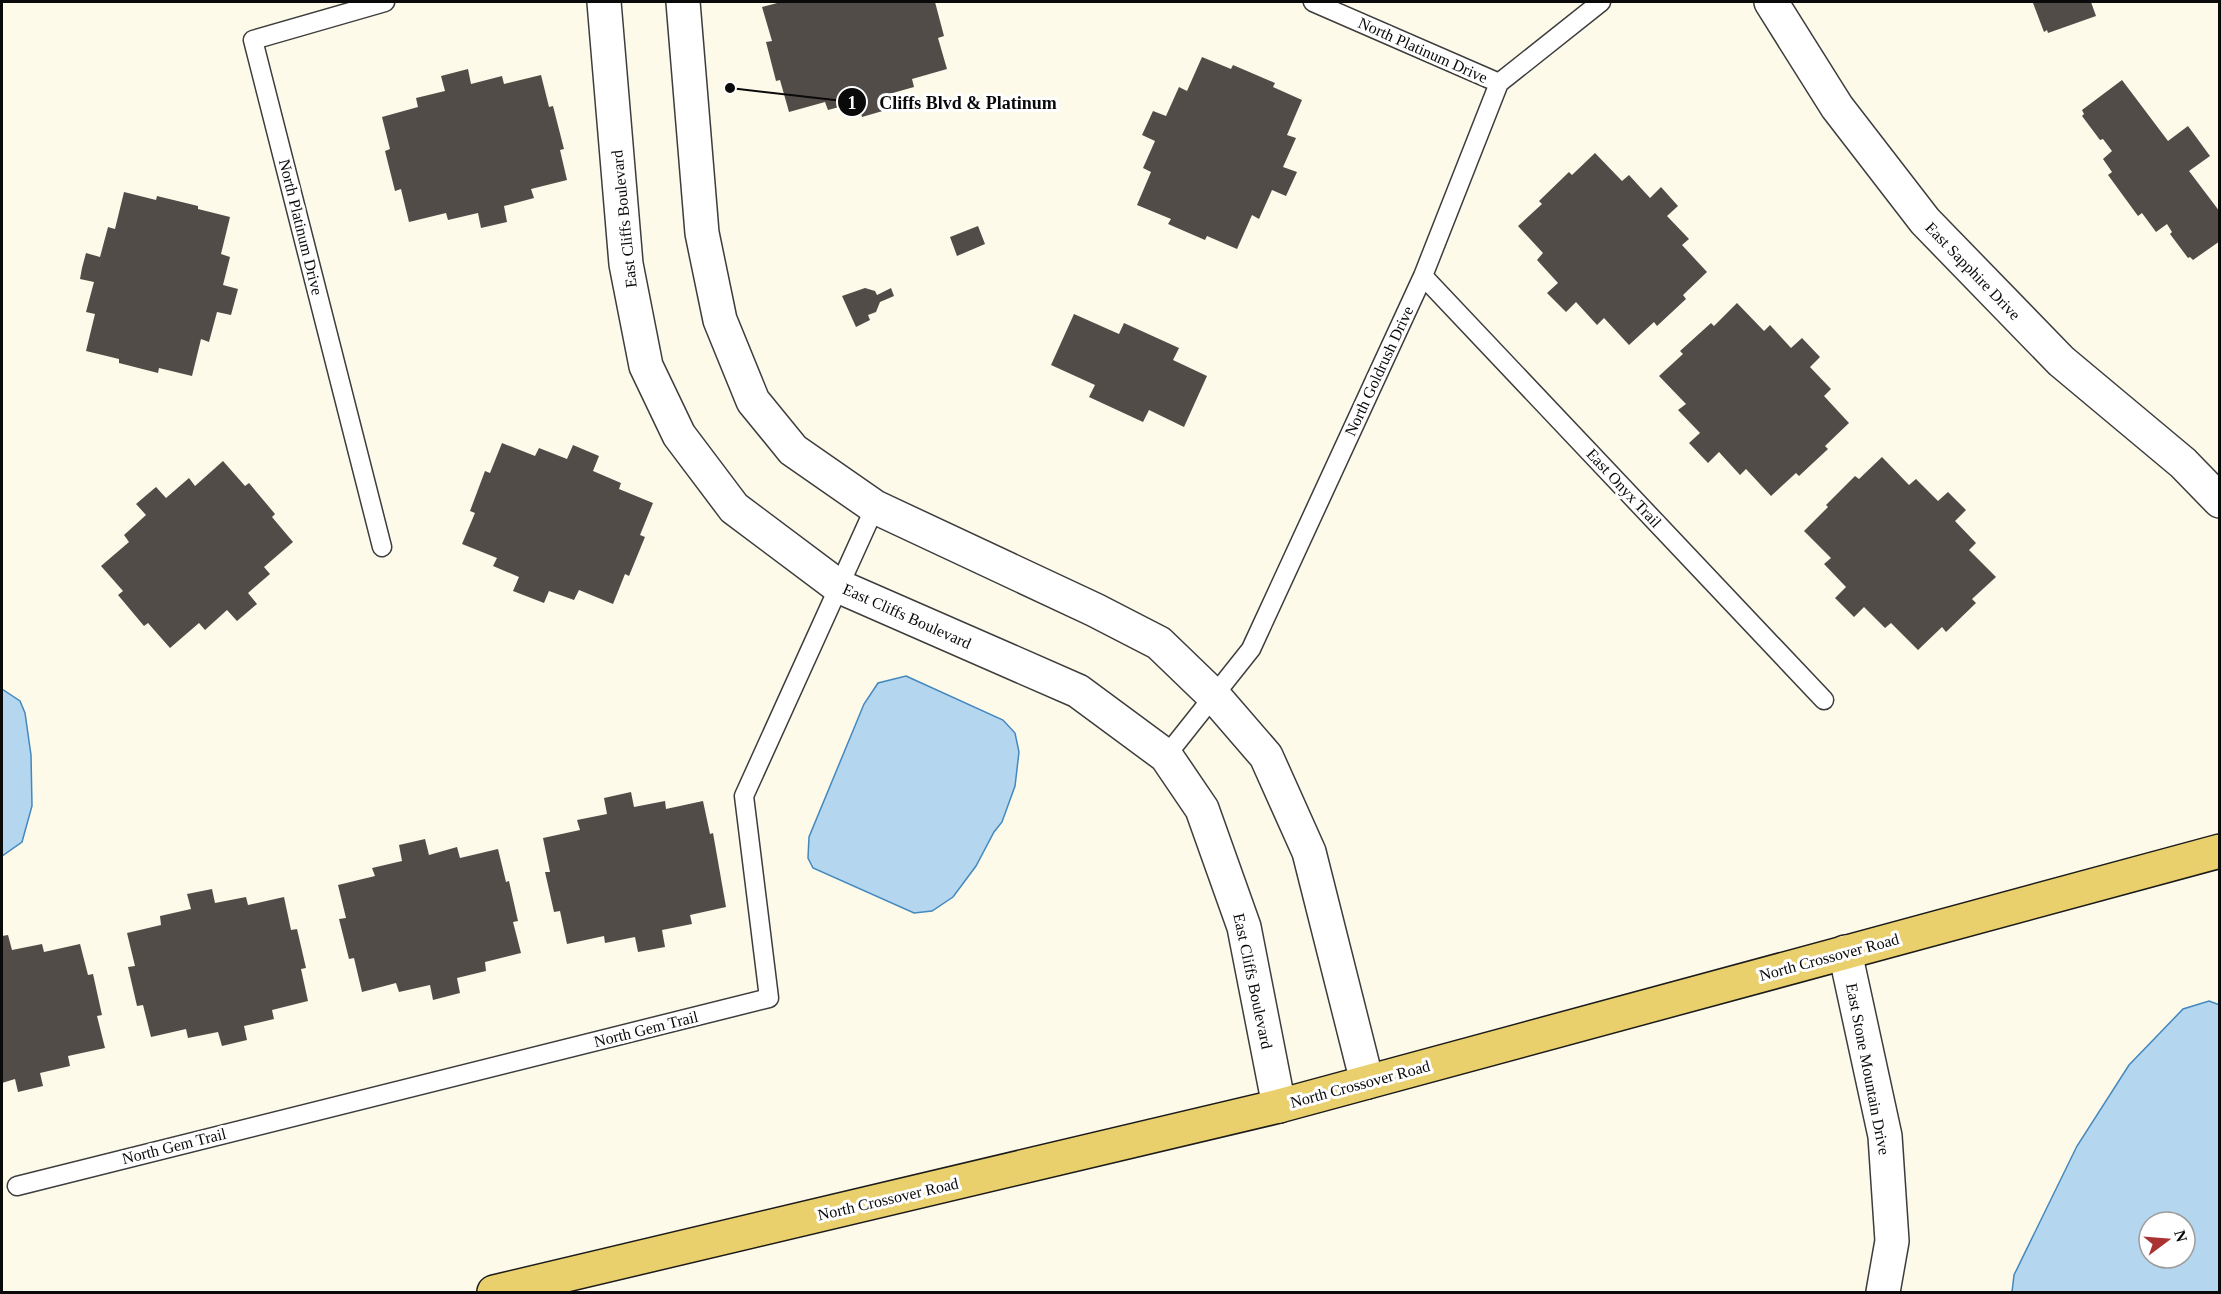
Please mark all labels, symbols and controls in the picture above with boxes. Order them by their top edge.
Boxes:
street label: North Platinum Drive [1356,14,1490,86]
callout: Cliffs Blvd & Platinum [837,84,1069,120]
text: 1 [848,93,857,113]
text: Cliffs Blvd & Platinum [879,93,1057,113]
street label: East Cliffs Boulevard [608,149,640,289]
street label: North Platinum Drive [276,157,326,297]
street label: East Sapphire Drive [1921,219,2024,324]
street label: North Goldrush Drive [1341,303,1417,439]
street label: East Onyx Trail [1582,445,1665,532]
street label: East Cliffs Boulevard [840,580,974,652]
street label: East Cliffs Boulevard [1230,912,1276,1050]
street label: North Crossover Road [1757,930,1901,984]
street label: East Stone Mountain Drive [1843,982,1893,1156]
street label: North Gem Trail [592,1008,700,1050]
street label: North Crossover Road [1288,1057,1432,1111]
street label: North Gem Trail [120,1125,228,1167]
street label: North Crossover Road [816,1175,960,1223]
north arrow [2137,1210,2197,1270]
text: N [2171,1228,2191,1244]

